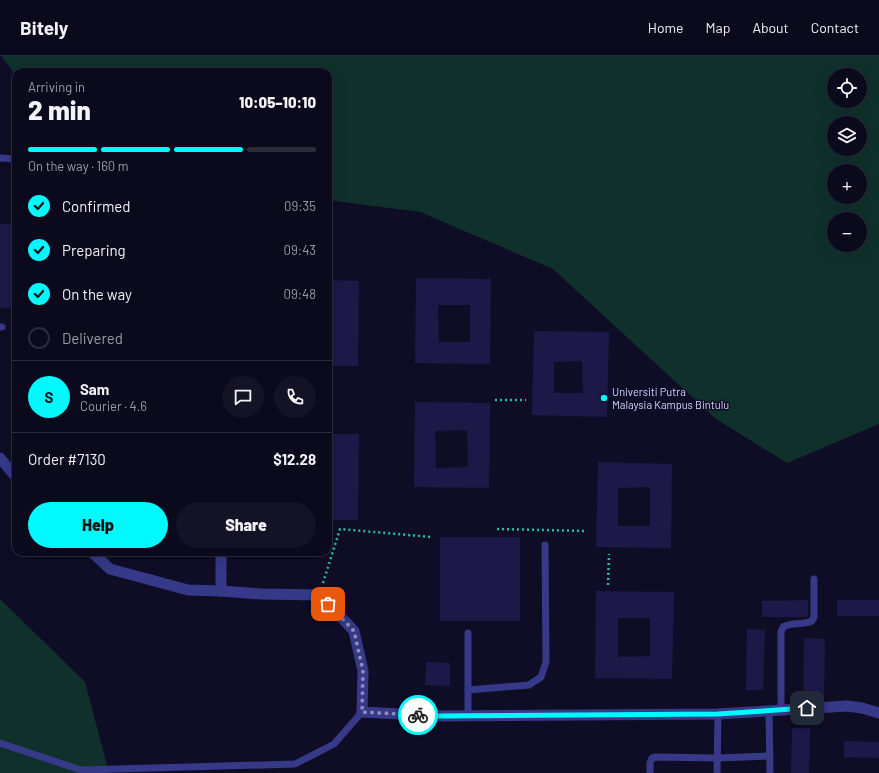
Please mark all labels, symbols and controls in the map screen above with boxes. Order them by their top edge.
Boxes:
text: Bitely [20,16,68,39]
text: Home [648,19,684,36]
text: Map [706,19,730,36]
text: About [752,19,789,36]
text: Contact [811,19,859,36]
map controls [827,68,867,252]
button: locate [827,68,867,108]
text: Arriving in [28,79,85,95]
text: 10:05–10:10 [239,93,316,111]
text: 2 min [28,94,91,125]
button: layers [827,116,867,156]
text: On the way · 160 m [28,158,129,174]
button: + [827,164,867,204]
icon: check [28,195,50,217]
text: Confirmed [62,197,130,215]
text: 09:35 [284,198,316,214]
button: − [827,212,867,252]
icon: check [28,239,50,261]
text: Preparing [62,241,126,259]
text: 09:43 [284,242,316,258]
icon: check [28,283,50,305]
text: On the way [62,285,132,303]
text: 09:48 [284,286,316,302]
text: Delivered [62,329,123,347]
button: chat [222,376,264,418]
button: phone [274,376,316,418]
text: Sam [80,380,109,398]
place label: Universiti Putra Malaysia Kampus Bintulu [612,385,729,411]
text: S [45,388,53,406]
marker: Universiti Putra Malaysia Kampus Bintulu [599,393,609,403]
text: Courier · 4.6 [80,398,147,414]
text: Order #7130 [28,450,106,468]
text: $12.28 [273,450,316,468]
button: Help [28,502,168,548]
button: Share [176,502,316,548]
pin [311,587,345,621]
icon: bag [317,593,339,615]
pin [790,691,824,725]
courier [398,695,438,735]
icon: home [796,697,818,719]
icon: bike [407,704,429,726]

